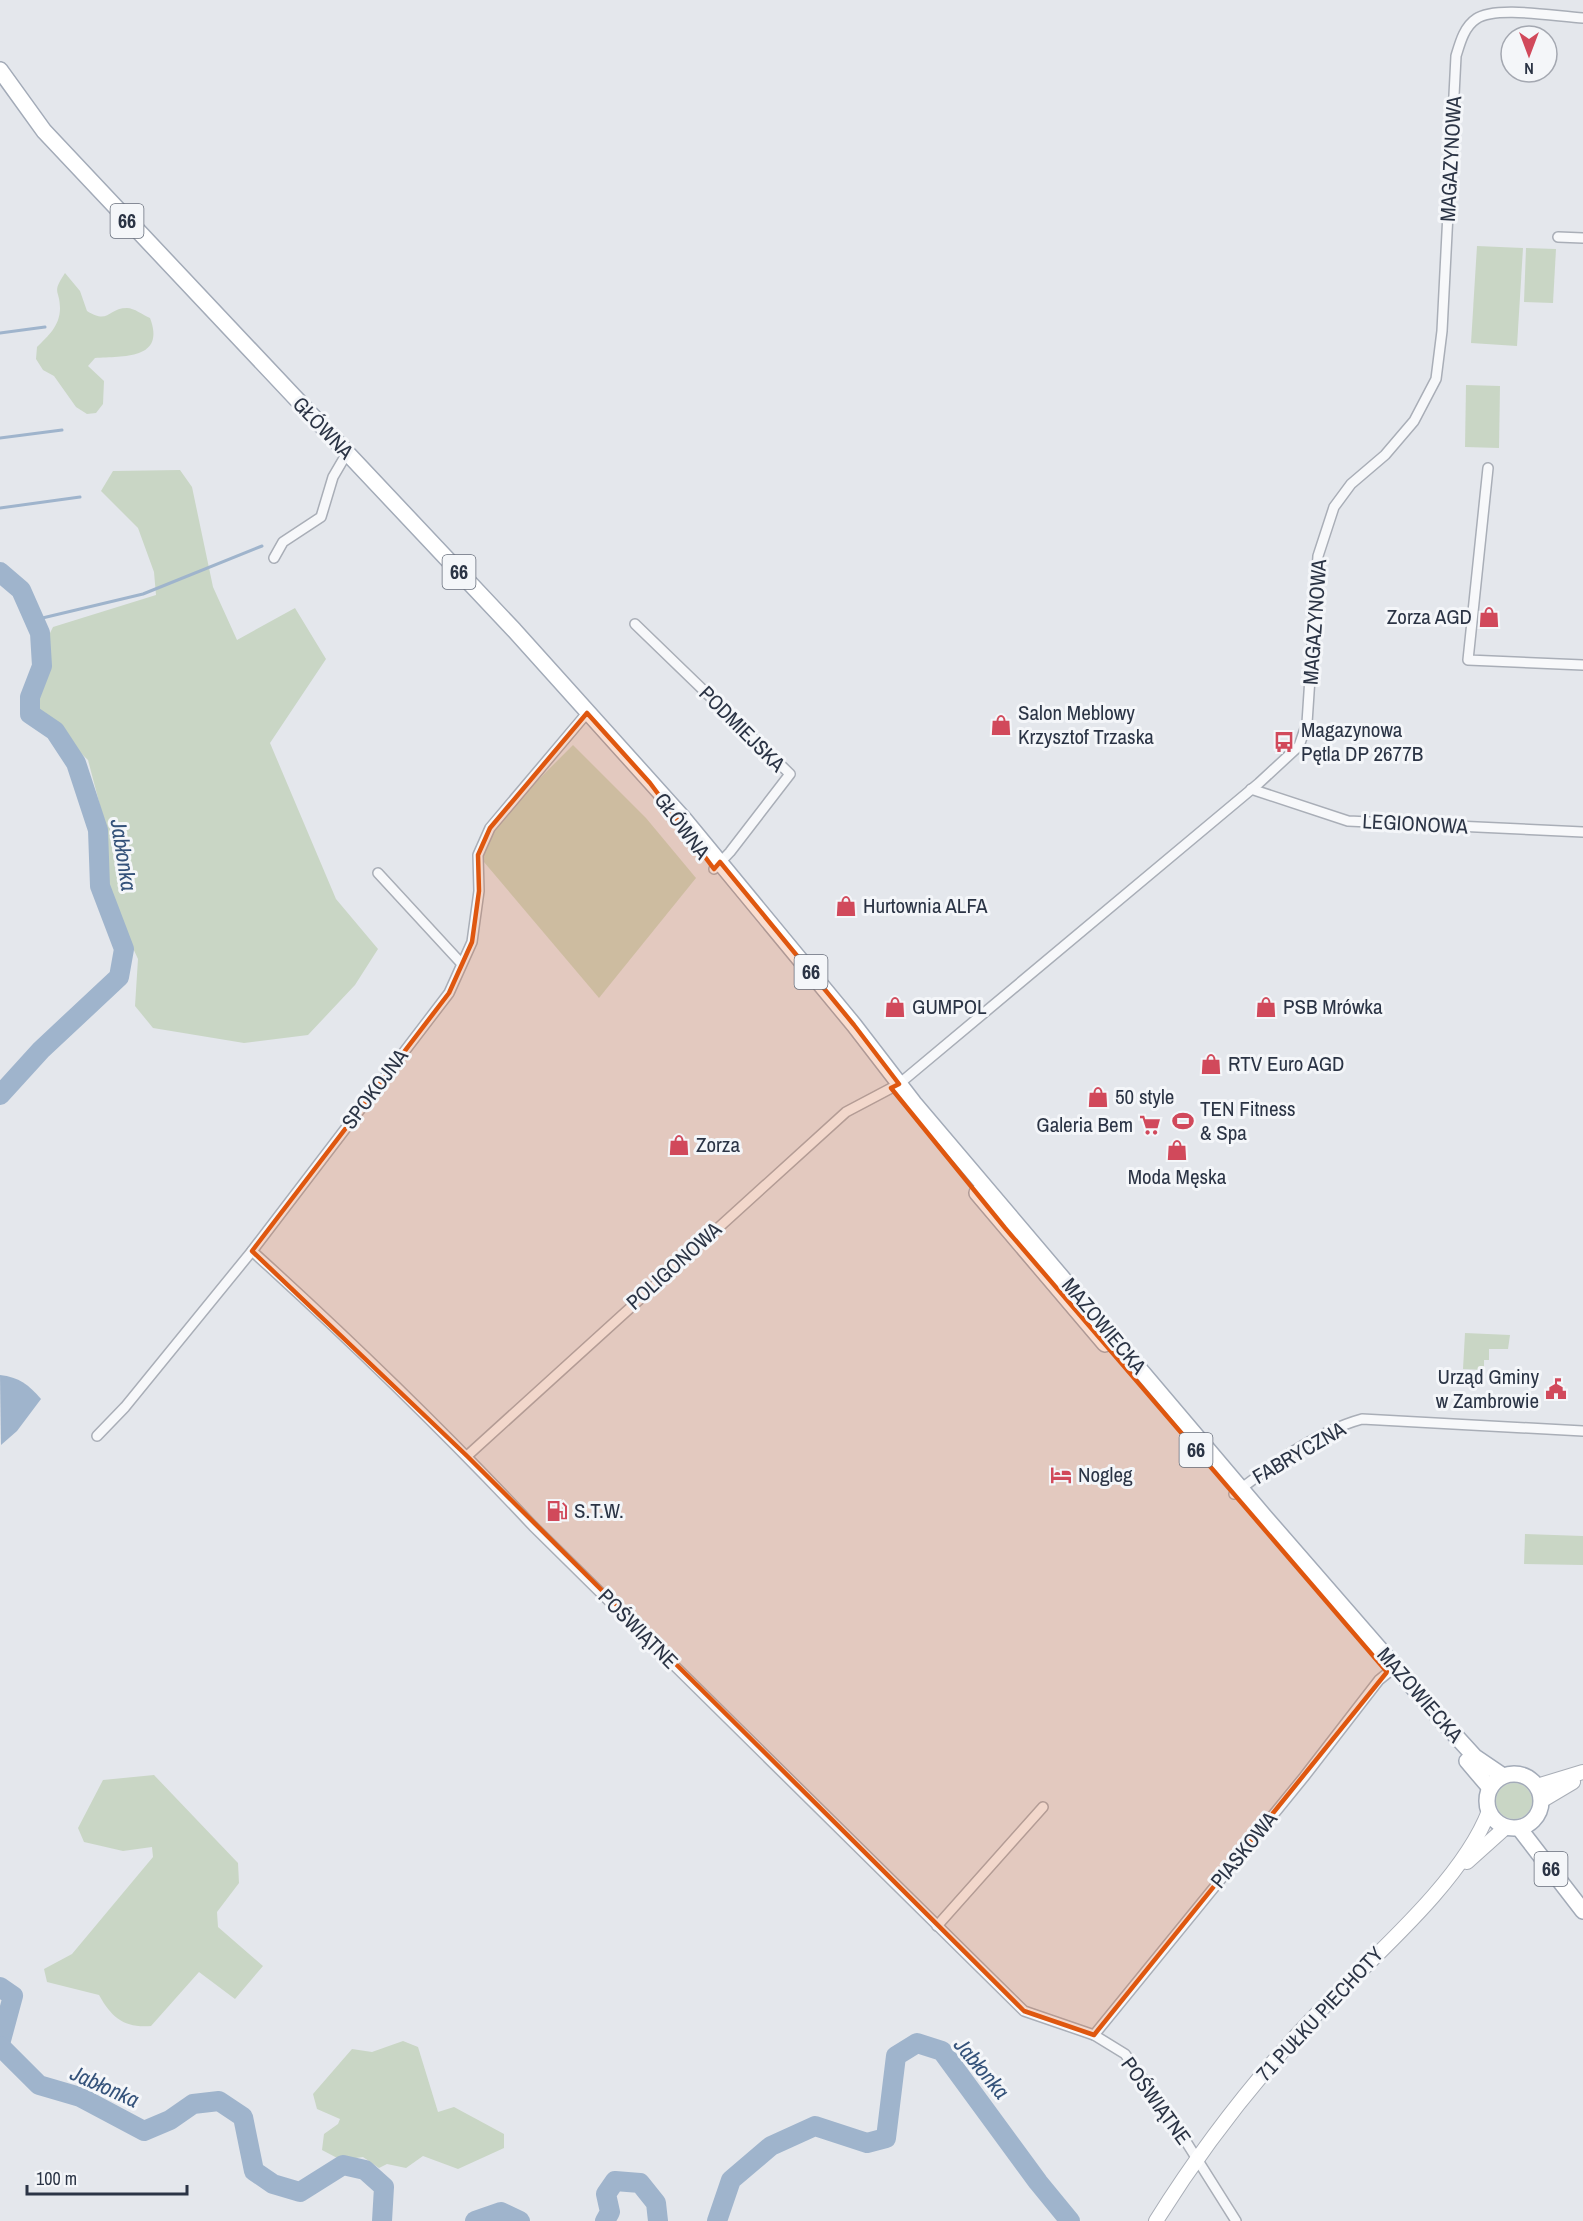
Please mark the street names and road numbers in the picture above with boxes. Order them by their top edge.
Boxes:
street label: MAGAZYNOWA [1433,95,1468,222]
road number: 66 [110,204,144,238]
street label: GŁÓWNA [286,390,361,466]
road number: 66 [442,555,476,589]
street label: MAGAZYNOWA [1296,558,1333,686]
street label: PODMIEJSKA [693,679,792,779]
street label: GŁÓWNA [648,786,717,865]
street label: LEGIONOWA [1362,806,1469,841]
road number: 66 [794,955,828,989]
street label: SPOKOJNA [335,1042,415,1135]
street label: POLIGONOWA [620,1215,728,1316]
street label: MAZOWIECKA [1055,1271,1154,1380]
street label: FABRYCZNA [1247,1414,1351,1491]
road number: 66 [1180,1433,1212,1467]
street label: POŚWIĄTNE [592,1582,685,1675]
street label: MAZOWIECKA [1371,1641,1470,1749]
street label: PIASKOWA [1204,1805,1284,1894]
road number: 66 [1534,1852,1568,1886]
street label: 71 PUŁKU PIECHOTY [1250,1940,1390,2087]
street label: POŚWIĄTNE [1115,2051,1198,2151]

